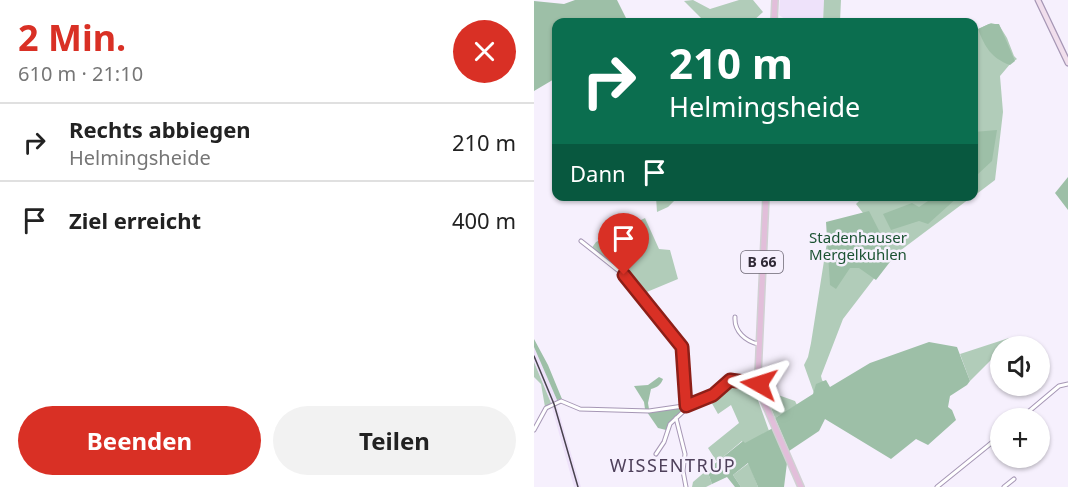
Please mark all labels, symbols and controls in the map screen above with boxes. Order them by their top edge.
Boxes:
text: 2 Min. [18,13,126,62]
button: close [453,20,516,83]
text: 210 m [669,34,793,91]
icon: right [570,42,648,120]
text: 610 m · 21:10 [18,60,143,87]
text: Helmingsheide [669,88,860,125]
text: Rechts abbiegen [69,114,251,144]
icon: right [18,126,51,159]
text: 210 m [452,127,516,157]
text: Helmingsheide [69,144,211,171]
icon: arrive [638,156,671,189]
text: Dann [570,158,626,188]
icon: arrive [18,204,51,237]
text: Ziel erreicht [69,205,201,235]
text: 400 m [452,205,516,235]
pin [598,213,649,275]
icon: arrive [607,222,640,255]
park label: Stadenhauser Mergelkuhlen [809,227,907,264]
road number: B 66 [741,251,783,273]
map controls [990,336,1050,468]
button: sound [990,336,1050,396]
position arrow [727,352,791,416]
button: Beenden [18,406,261,475]
button: Teilen [273,406,516,475]
button: + [990,408,1050,468]
district label: WISSENTRUP [610,453,736,477]

